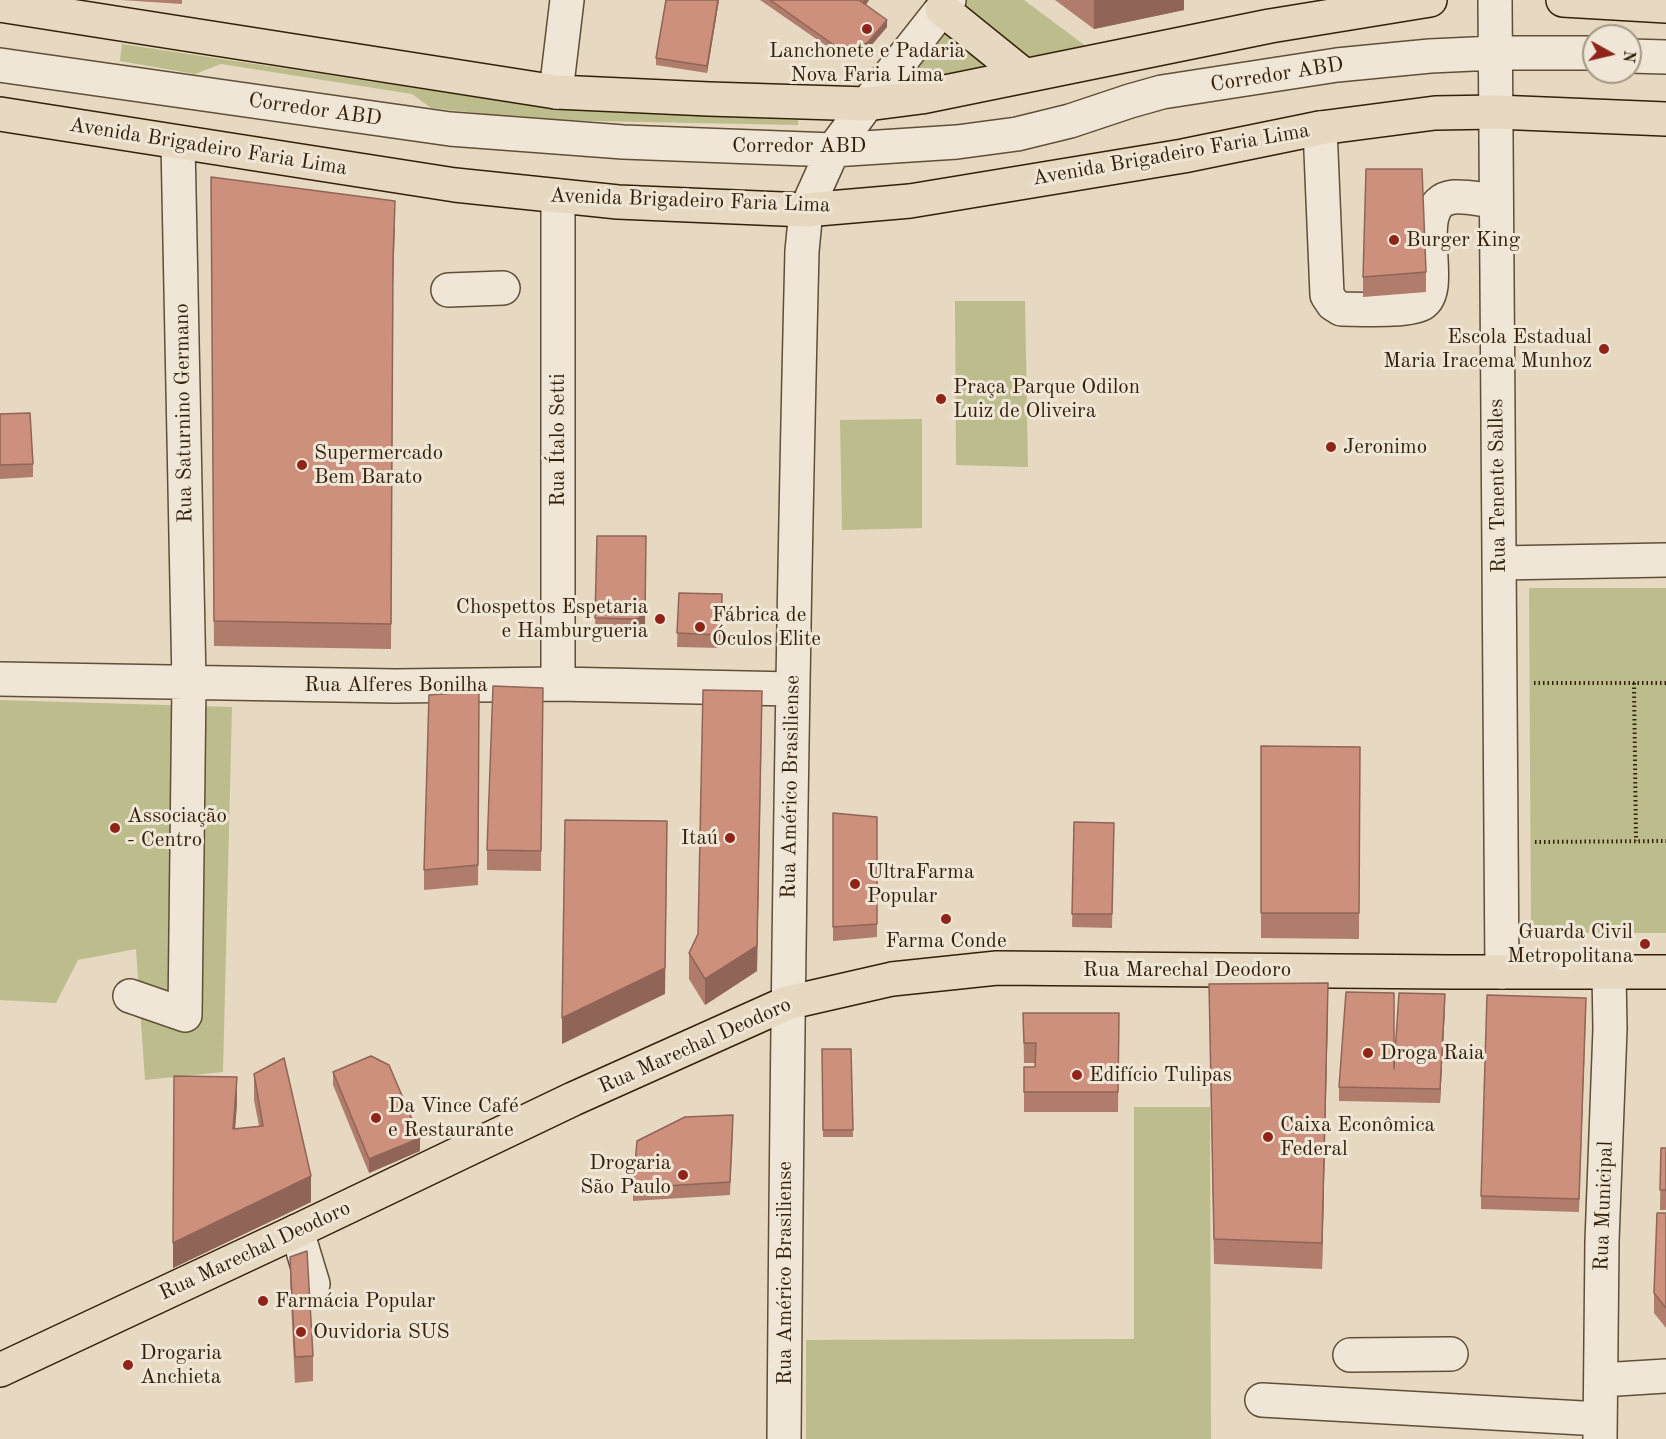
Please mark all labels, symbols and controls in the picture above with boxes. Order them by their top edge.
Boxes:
marker: Lanchonete e Padaria Nova Faria Lima [860,22,874,36]
north arrow [1582,24,1642,84]
place label: Lanchonete e Padaria Nova Faria Lima [769,38,965,88]
text: N [1619,49,1637,63]
street label: Corredor ABD [1209,52,1345,98]
street label: Corredor ABD [247,88,383,132]
street label: Avenida Brigadeiro Faria Lima [67,113,349,181]
street label: Avenida Brigadeiro Faria Lima [1030,118,1312,192]
street label: Corredor ABD [732,133,866,159]
street label: Avenida Brigadeiro Faria Lima [549,184,831,218]
place label: Burger King [1406,227,1520,253]
marker: Burger King [1387,233,1401,247]
street label: Rua Saturnino Germano [169,303,199,523]
place label: Escola Estadual Maria Iracema Munhoz [1383,324,1592,374]
marker: Escola Estadual Maria Iracema Munhoz [1597,342,1611,356]
street label: Rua Ítalo Setti [545,373,571,507]
place label: Praça Parque Odilon Luiz de Oliveira [953,374,1140,424]
marker: Praça Parque Odilon Luiz de Oliveira [934,392,948,406]
street label: Rua Tenente Salles [1484,399,1512,573]
place label: Jeronimo [1343,434,1427,460]
place label: Supermercado Bem Barato [314,440,443,490]
marker: Jeronimo [1324,440,1338,454]
marker: Supermercado Bem Barato [295,458,309,472]
place label: Chospettos Espetaria e Hamburgueria [456,594,648,644]
place label: Fábrica de Óculos Elite [712,602,821,652]
marker: Chospettos Espetaria e Hamburgueria [653,612,667,626]
marker: Fábrica de Óculos Elite [693,620,707,634]
street label: Rua Alferes Bonilha [304,672,488,698]
street label: Rua Américo Brasiliense [776,675,806,899]
place label: Associação - Centro [127,803,227,853]
marker: Associação - Centro [108,821,122,835]
place label: Itaú [681,825,718,851]
marker: Itaú [723,831,737,845]
place label: UltraFarma Popular [867,859,974,909]
marker: UltraFarma Popular [848,877,862,891]
marker: Farma Conde [939,912,953,926]
place label: Guarda Civil Metropolitana [1507,919,1633,969]
place label: Farma Conde [885,928,1007,954]
marker: Guarda Civil Metropolitana [1638,937,1652,951]
street label: Rua Marechal Deodoro [1083,957,1291,983]
street label: Rua Marechal Deodoro [595,992,795,1100]
place label: Droga Raia [1380,1040,1484,1066]
marker: Droga Raia [1361,1046,1375,1060]
place label: Edifício Tulipas [1089,1062,1232,1088]
marker: Edifício Tulipas [1070,1068,1084,1082]
place label: Da Vince Café e Restaurante [388,1093,519,1143]
marker: Da Vince Café e Restaurante [369,1111,383,1125]
place label: Caixa Econômica Federal [1280,1112,1435,1162]
marker: Caixa Econômica Federal [1261,1130,1275,1144]
street label: Rua Municipal [1589,1141,1619,1271]
place label: Drogaria São Paulo [580,1150,671,1200]
street label: Rua Américo Brasiliense [772,1161,798,1385]
marker: Drogaria São Paulo [676,1168,690,1182]
street label: Rua Marechal Deodoro [155,1196,355,1306]
place label: Farmácia Popular [275,1288,435,1314]
marker: Farmácia Popular [256,1294,270,1308]
place label: Ouvidoria SUS [313,1319,450,1345]
marker: Ouvidoria SUS [294,1325,308,1339]
place label: Drogaria Anchieta [140,1340,222,1390]
marker: Drogaria Anchieta [121,1358,135,1372]

